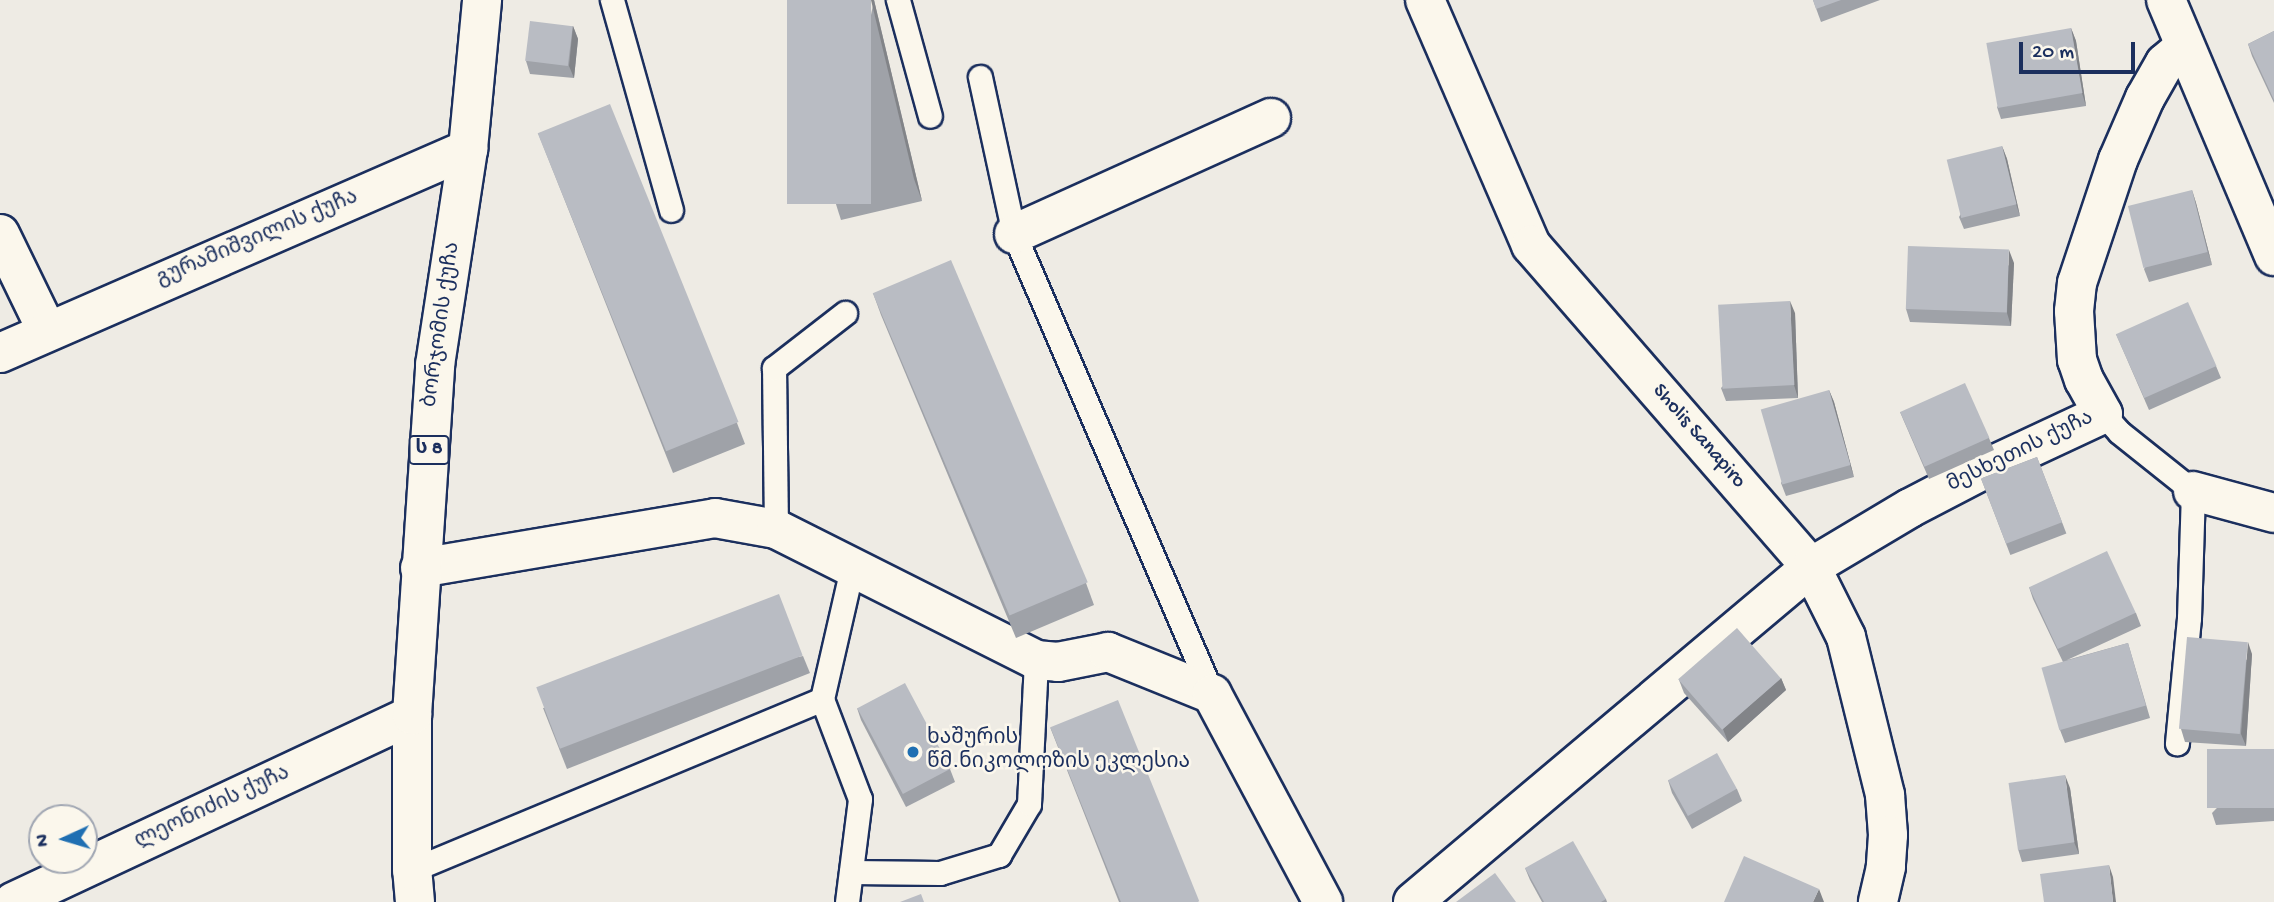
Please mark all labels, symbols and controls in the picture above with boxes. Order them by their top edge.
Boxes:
scale bar [2022,28,2138,72]
text: 20 m [2032,41,2074,66]
street label: გურამიშვილის ქუჩა [154,186,362,294]
street label: ბორჯომის ქუჩა [419,241,467,409]
street label: Sholis Sanapiro [1646,380,1750,494]
street label: მესხეთის ქუჩა [1944,407,2098,499]
road number: ს 8 [408,435,450,466]
place label: ხაშურის წმ.ნიკოლოზის ეკლესია [927,727,1190,777]
marker: ხაშურის წმ.ნიკოლოზის ეკლესია [905,744,921,760]
street label: ლეონიძის ქუჩა [131,762,295,856]
north arrow [28,804,98,874]
text: N [32,833,55,847]

